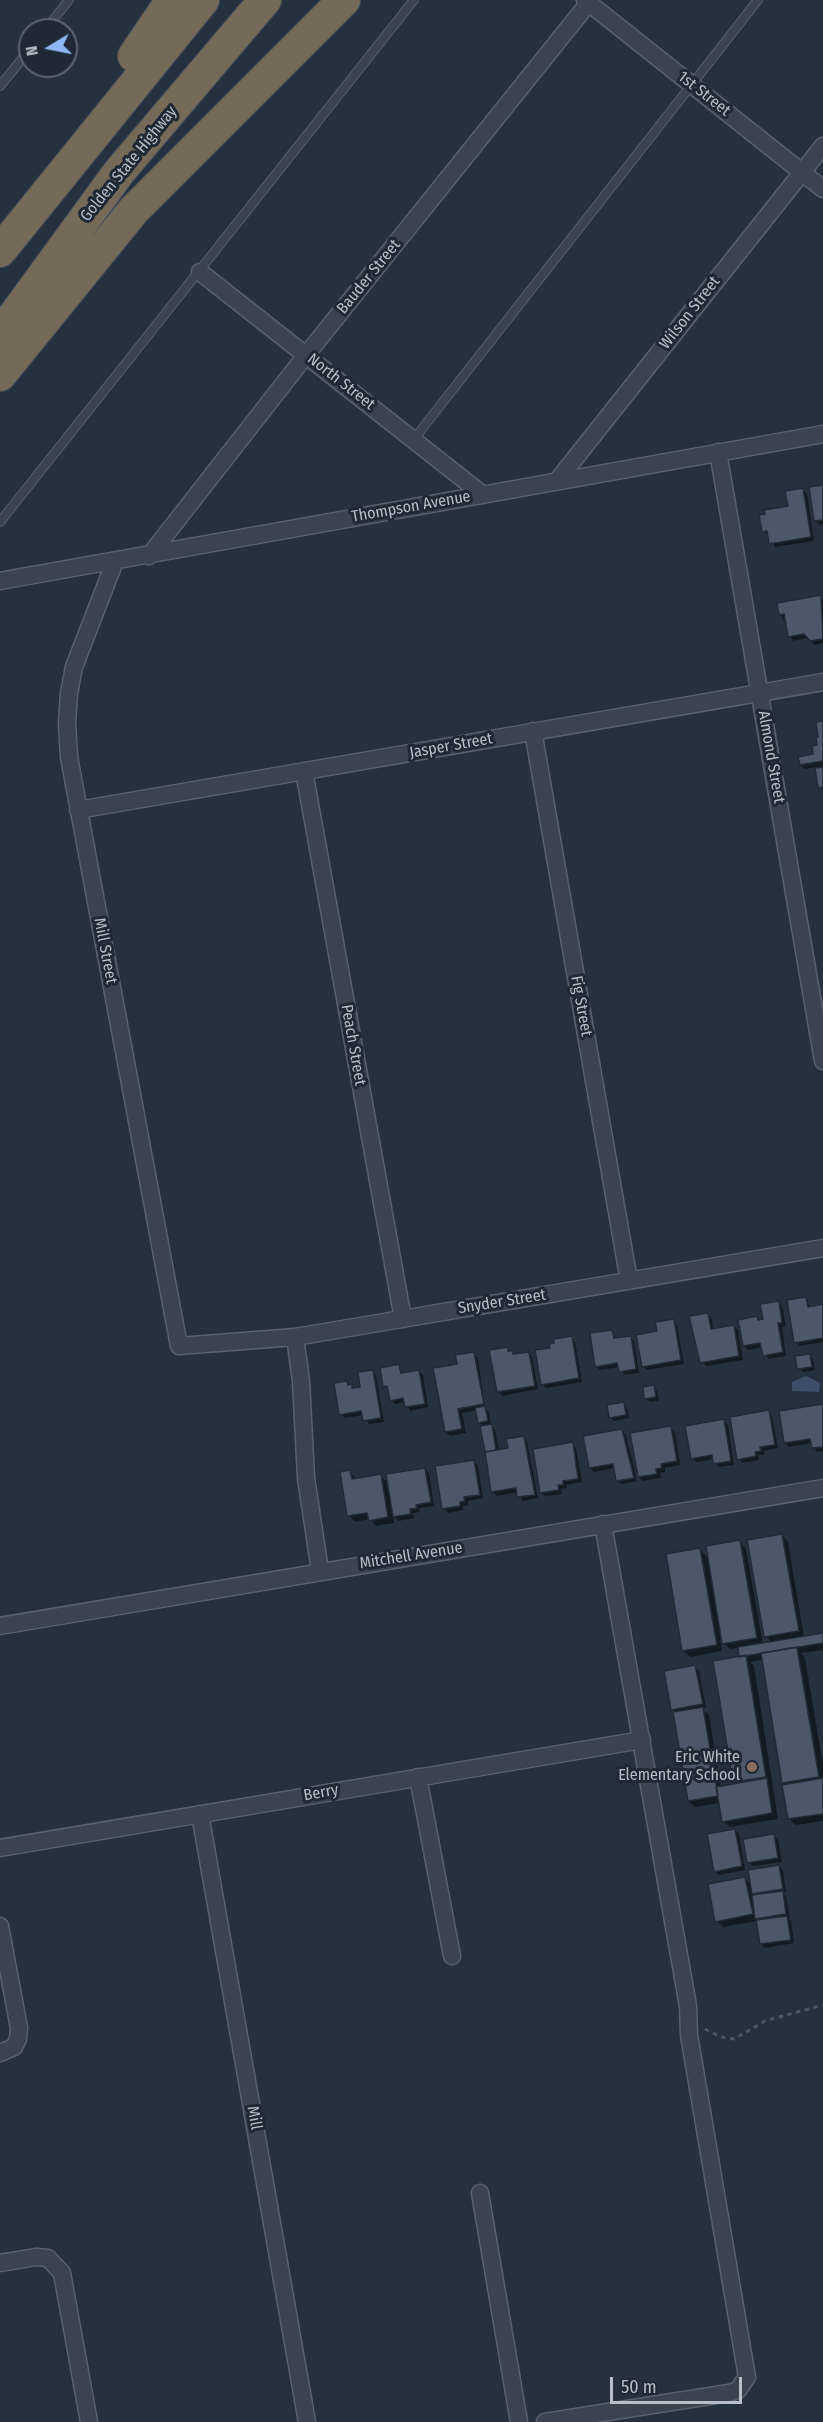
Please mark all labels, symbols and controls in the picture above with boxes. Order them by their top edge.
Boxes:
north arrow [18,18,78,78]
text: N [22,44,42,57]
street label: 1st Street [674,68,734,120]
street label: Golden State Highway [77,103,181,225]
street label: Bauder Street [333,236,405,318]
street label: Wilson Street [656,273,724,353]
street label: North Street [303,350,379,414]
street label: Thompson Avenue [350,487,472,527]
street label: Almond Street [753,709,789,805]
street label: Jasper Street [408,729,494,763]
street label: Mill Street [89,916,121,986]
street label: Fig Street [566,974,596,1038]
street label: Peach Street [336,1003,370,1087]
street label: Snyder Street [457,1286,547,1318]
street label: Mitchell Avenue [358,1538,464,1574]
place label: Eric White Elementary School [618,1748,740,1786]
marker: Eric White Elementary School [745,1760,759,1774]
street label: Berry [302,1781,340,1805]
street label: Mill [242,2105,266,2131]
scale bar [613,2365,745,2403]
text: 50 m [621,2376,657,2398]

